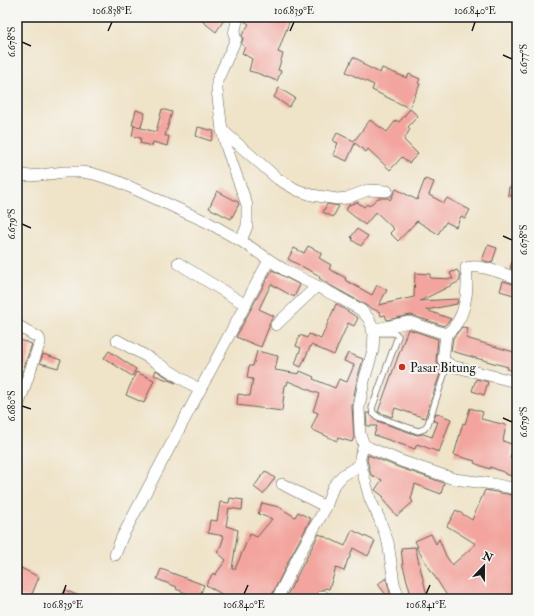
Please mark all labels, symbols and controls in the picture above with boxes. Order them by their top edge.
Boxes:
text: 106.838°E [92,5,132,17]
text: 106.839°E [274,5,314,17]
text: 106.840°E [454,5,496,17]
text: 6.678°S [6,27,18,57]
text: 6.677°S [518,44,530,74]
text: 6.679°S [6,209,18,239]
text: 6.678°S [518,225,530,255]
place label: Pasar Bitung [410,360,476,376]
marker: Pasar Bitung [397,362,407,372]
text: 6.680°S [6,391,18,421]
text: 6.679°S [518,407,530,437]
north arrow [464,546,504,586]
text: N [480,549,496,565]
text: 106.839°E [43,599,83,611]
text: 106.840°E [223,599,265,611]
text: 106.841°E [406,599,446,611]

